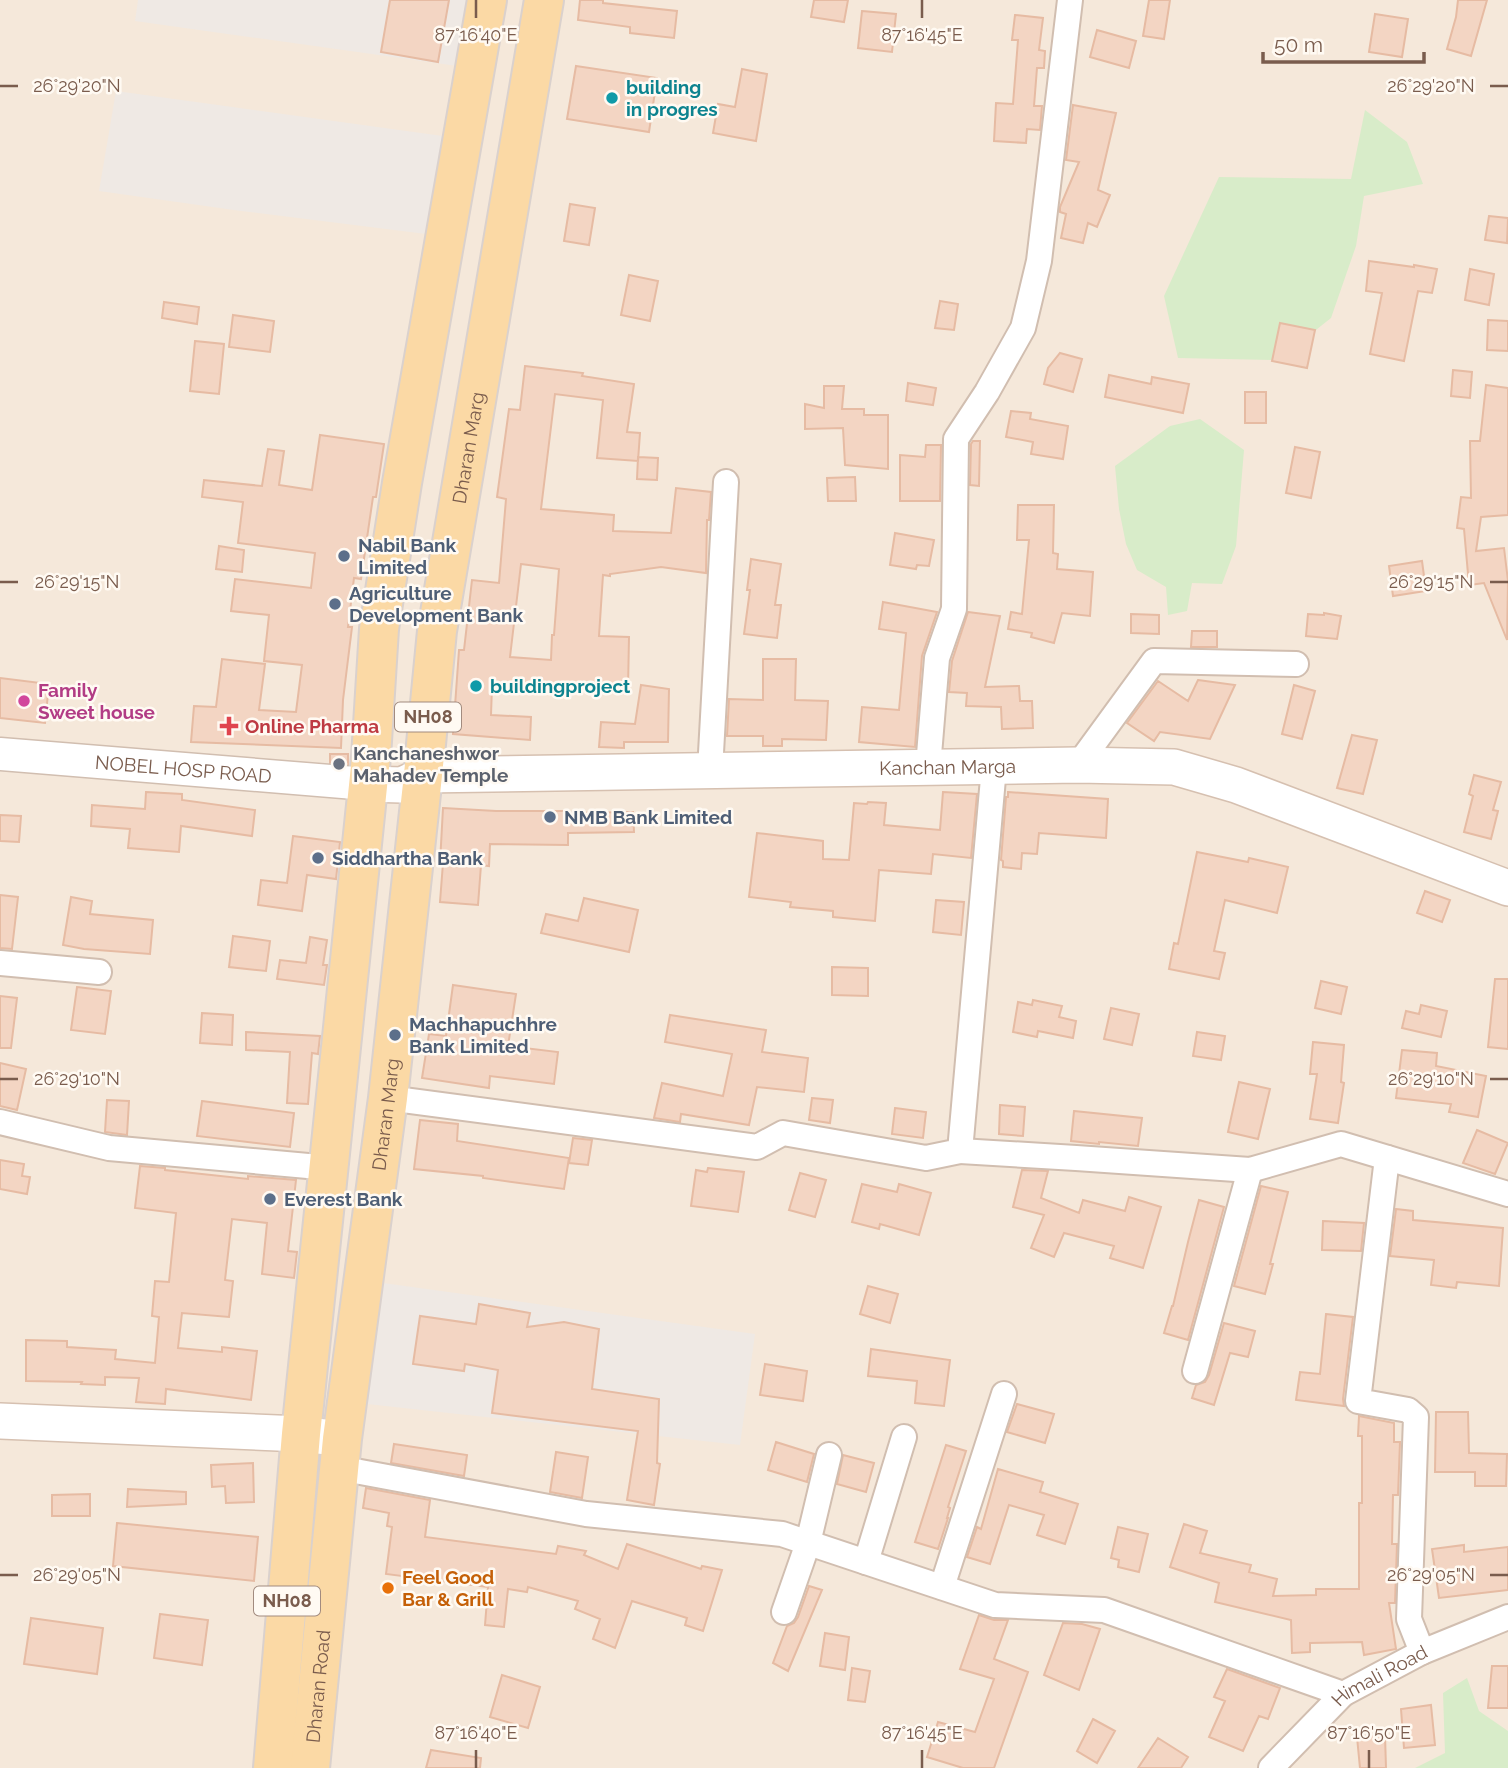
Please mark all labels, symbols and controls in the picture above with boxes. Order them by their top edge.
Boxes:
scale bar [1263,21,1424,65]
text: 87°16'40"E [435,24,517,45]
text: 87°16'45"E [881,24,963,45]
text: 50 m [1274,32,1323,57]
text: 26°29'20"N [33,75,121,96]
text: 26°29'20"N [1387,75,1475,96]
place label: building in progres [626,76,718,120]
marker: building in progres [604,90,620,106]
street label: Dharan Marg [448,390,488,505]
place label: Nabil Bank Limited [358,534,457,578]
marker: Nabil Bank Limited [336,548,352,564]
text: 26°29'15"N [35,571,119,592]
text: 26°29'15"N [1389,571,1473,592]
place label: Agriculture Development Bank [349,582,523,626]
marker: Agriculture Development Bank [327,596,343,612]
place label: buildingproject [490,675,631,697]
marker: buildingproject [468,678,484,694]
place label: Family Sweet house [38,679,155,723]
marker: Family Sweet house [16,693,32,709]
road number: NH08 [395,702,461,732]
place label: Online Pharma [245,715,379,737]
marker: Online Pharma [219,716,239,736]
place label: Kanchaneshwor Mahadev Temple [353,742,508,786]
street label: NOBEL HOSP ROAD [94,751,273,787]
street label: Kanchan Marga [879,755,1016,779]
marker: Kanchaneshwor Mahadev Temple [331,756,347,772]
place label: NMB Bank Limited [564,806,732,828]
marker: NMB Bank Limited [542,809,558,825]
place label: Siddhartha Bank [332,847,483,869]
marker: Siddhartha Bank [310,850,326,866]
place label: Machhapuchhre Bank Limited [409,1013,557,1057]
marker: Machhapuchhre Bank Limited [387,1027,403,1043]
street label: Dharan Marg [367,1057,403,1172]
text: 26°29'10"N [34,1068,120,1089]
text: 26°29'10"N [1388,1068,1474,1089]
place label: Everest Bank [284,1188,403,1210]
marker: Everest Bank [262,1191,278,1207]
text: 26°29'05"N [33,1564,121,1585]
text: 26°29'05"N [1387,1564,1475,1585]
place label: Feel Good Bar & Grill [402,1566,494,1610]
marker: Feel Good Bar & Grill [380,1580,396,1596]
road number: NH08 [254,1586,320,1616]
street label: Dharan Road [301,1629,334,1744]
street label: Himali Road [1327,1640,1431,1710]
text: 87°16'40"E [435,1722,517,1743]
text: 87°16'45"E [881,1722,963,1743]
text: 87°16'50"E [1327,1722,1411,1743]

